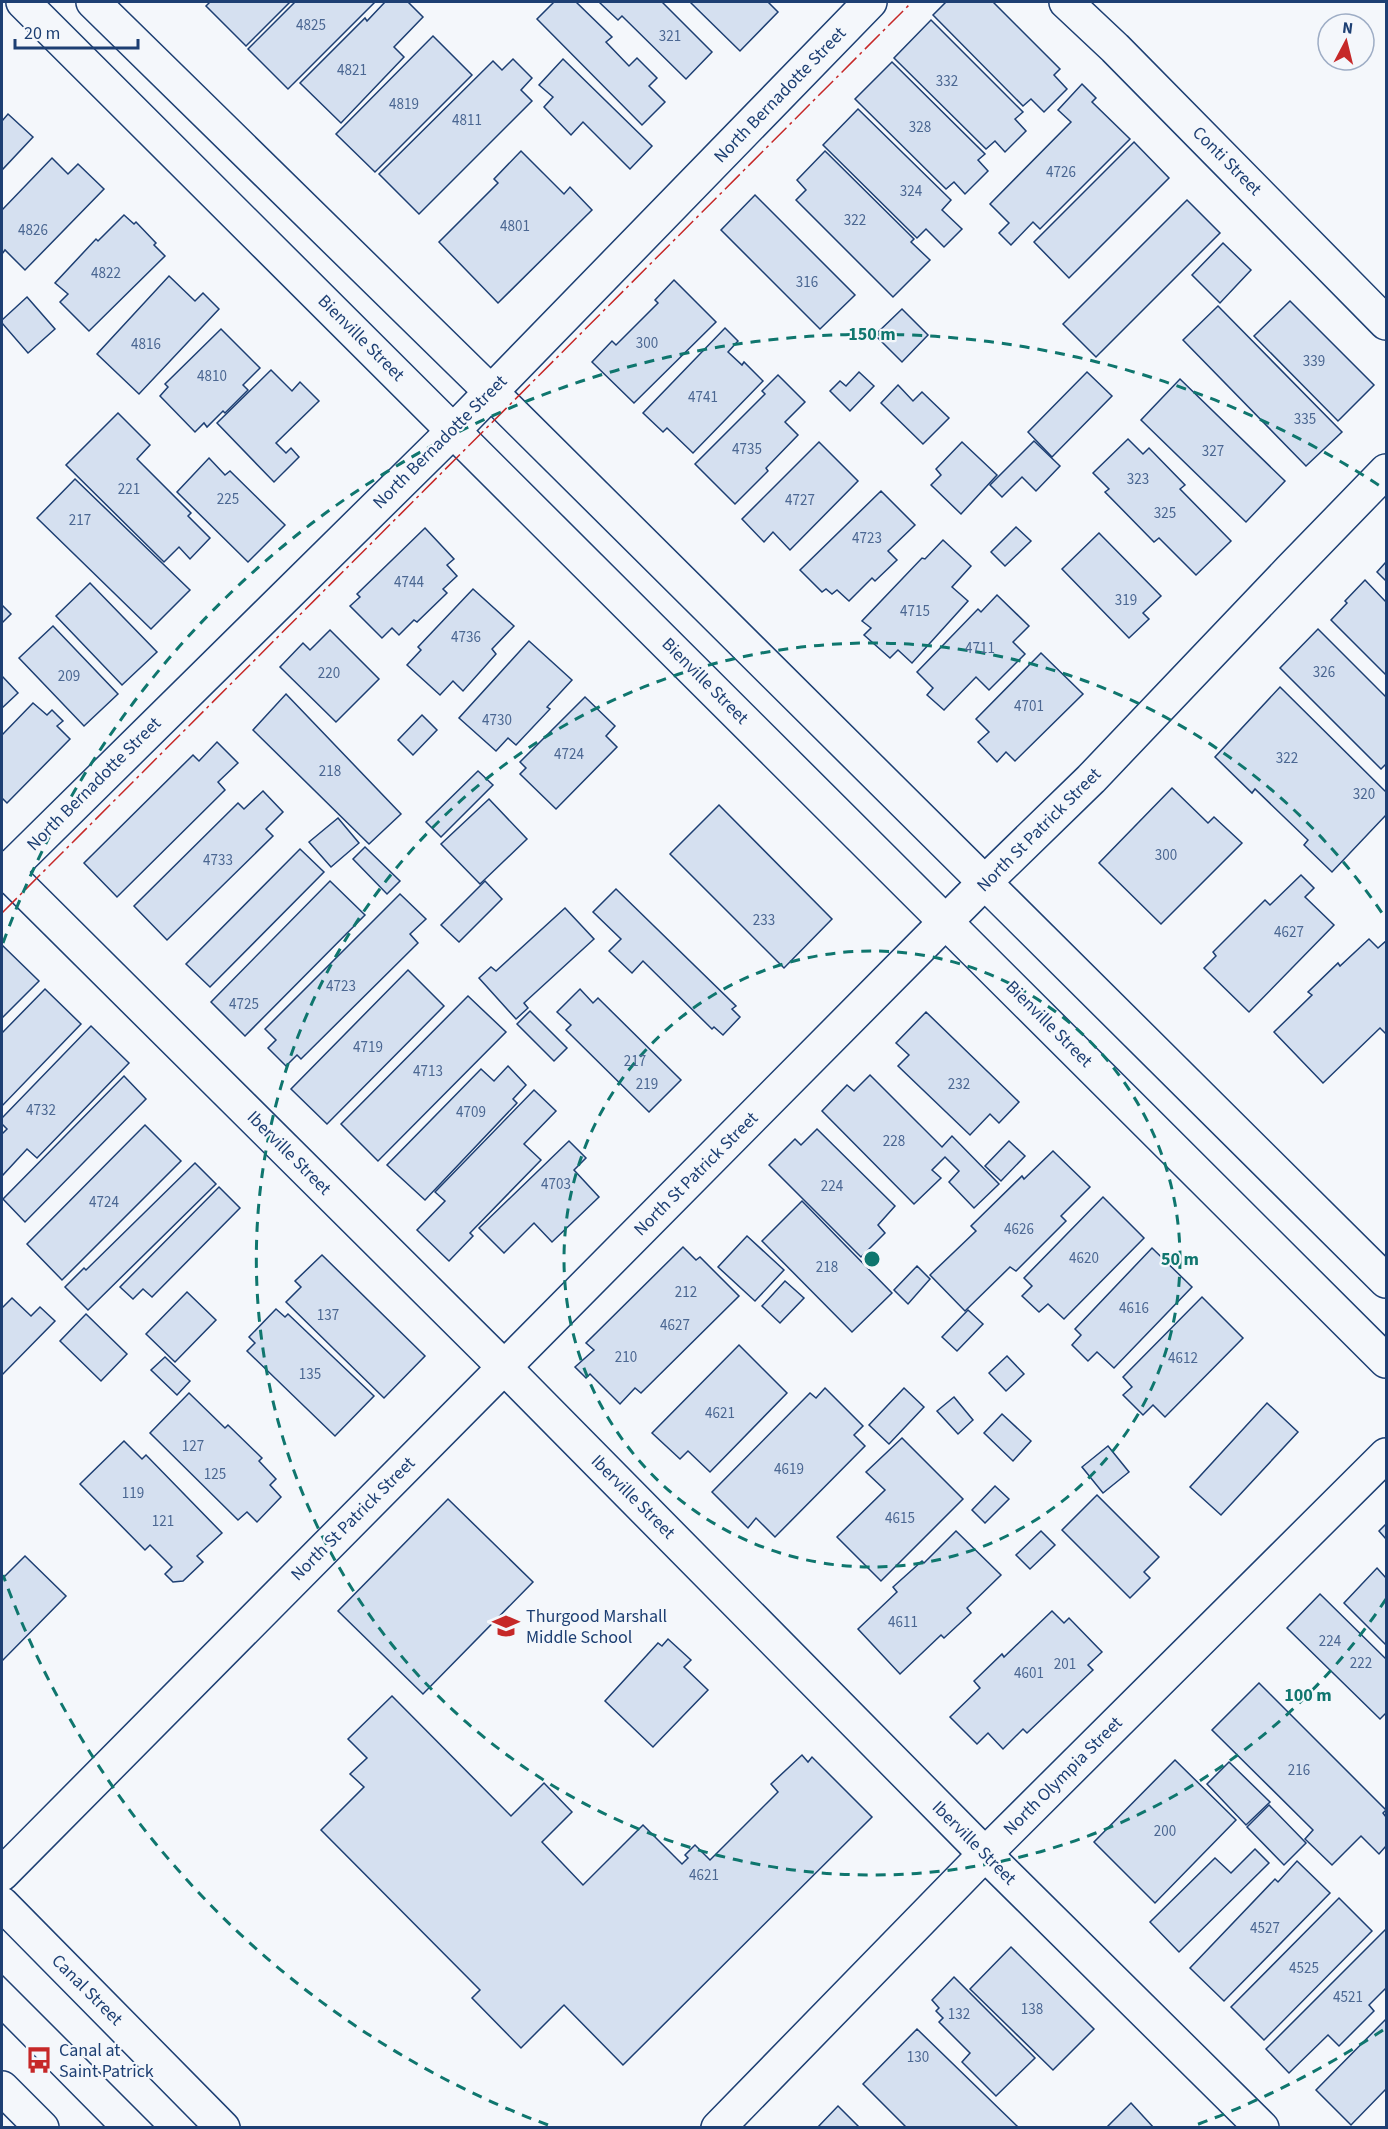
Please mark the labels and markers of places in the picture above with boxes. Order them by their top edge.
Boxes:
centre of rings [862,1249,882,1269]
place label: Thurgood Marshall Middle School [526,1604,667,1650]
school or university icon: Thurgood Marshall Middle School [491,1611,521,1641]
place label: Canal at Saint Patrick [59,2038,154,2084]
bus stop icon: Canal at Saint Patrick [24,2045,54,2075]

